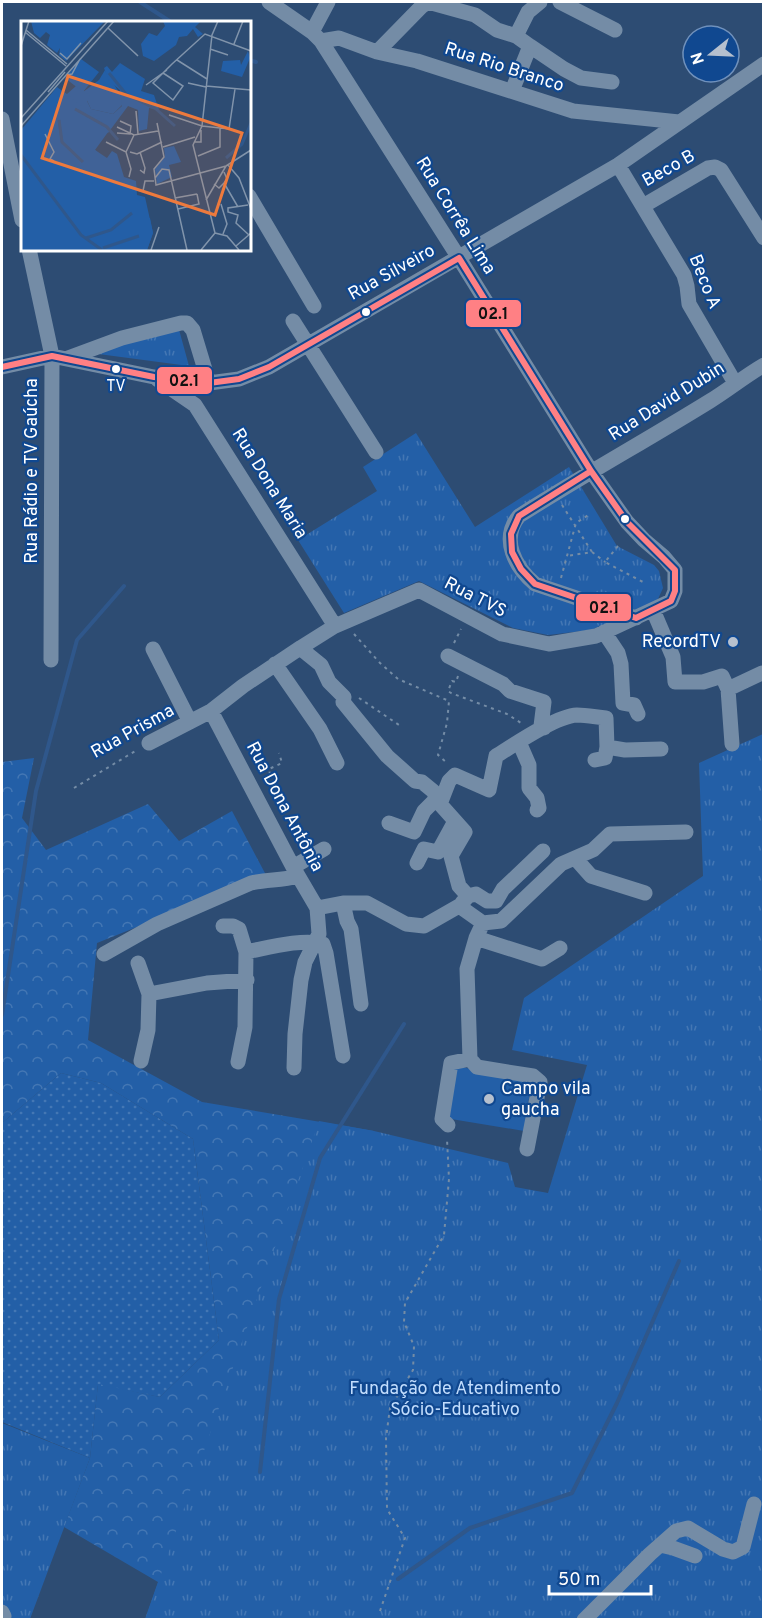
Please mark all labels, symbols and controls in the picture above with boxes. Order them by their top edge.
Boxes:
inset map [21,21,250,250]
north arrow [681,24,741,84]
street label: Rua Rio Branco [441,38,567,98]
text: N [687,49,710,67]
street label: Beco B [638,145,700,193]
street label: Rua Corrêa Lima [410,153,500,279]
street label: Rua Silveiro [345,240,439,306]
street label: Beco A [683,251,725,313]
line badge: 02.1 [465,299,522,328]
text: 02.1 [478,305,508,325]
unlabelled marker [360,306,372,318]
street label: Rua David Dubin [605,357,729,447]
marker: TV [110,363,122,375]
line badge: 02.1 [156,366,213,395]
text: 02.1 [169,372,199,392]
place label: TV [106,377,126,397]
street label: Rua Rádio e TV Gaúcha [21,378,44,564]
street label: Rua Dona Maria [226,424,312,544]
unlabelled marker [619,513,631,525]
street label: Rua TVS [440,572,510,624]
line badge: 02.1 [575,593,632,622]
text: 02.1 [589,599,619,619]
place label: RecordTV [642,631,721,654]
marker: RecordTV [726,635,740,649]
street label: Rua Prisma [87,700,179,764]
street label: Rua Dona Antônia [240,738,328,876]
place label: Campo vila gaucha [501,1078,591,1122]
marker: Campo vila gaucha [482,1092,496,1106]
park label: Fundação de Atendimento Sócio-Educativo [349,1378,561,1422]
scale bar [549,1558,651,1596]
text: 50 m [558,1569,600,1592]

